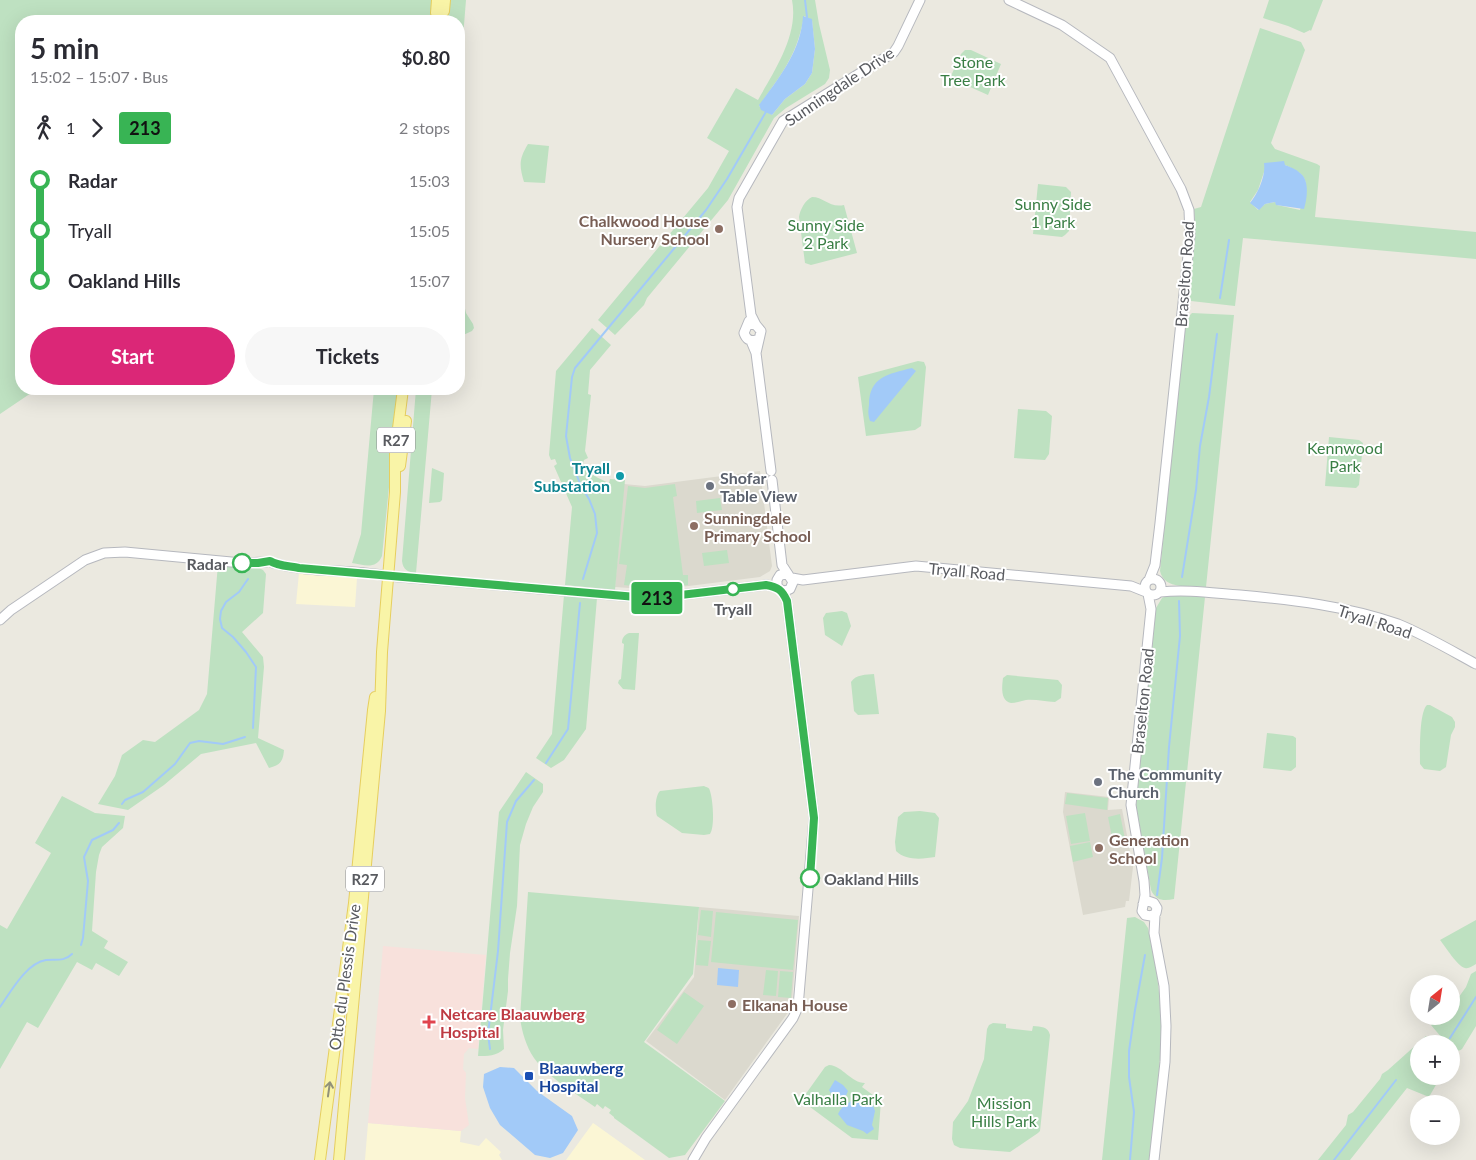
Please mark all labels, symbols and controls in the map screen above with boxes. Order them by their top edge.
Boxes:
text: 5 min [30,31,99,65]
street label: Sunningdale Drive [781,42,897,130]
text: $0.80 [401,46,450,69]
park label: Stone Tree Park [940,52,1007,89]
text: 15:02 – 15:07 · Bus [30,67,168,86]
icon: walk [30,114,58,142]
icon: forward [83,114,111,142]
text: 213 [129,117,161,139]
text: 1 [66,118,75,137]
text: 2 stops [399,118,450,137]
text: Radar [68,169,117,192]
text: 15:03 [409,171,450,190]
park label: Sunny Side 1 Park [1015,194,1091,231]
place label: Chalkwood House Nursery School [579,211,709,248]
park label: Sunny Side 2 Park [788,215,864,252]
text: Tryall [68,219,112,242]
street label: Braselton Road [1171,220,1197,328]
text: 15:05 [409,221,450,240]
marker: Chalkwood House Nursery School [713,223,725,235]
text: Oakland Hills [68,269,181,292]
text: 15:07 [409,271,450,290]
button: Start [30,327,235,385]
button: Tickets [245,327,450,385]
road number: R27 [377,428,415,452]
park label: Kennwood Park [1307,438,1383,475]
place label: Tryall Substation [534,458,610,495]
place label: Shofar Table View [720,468,797,505]
marker: Tryall Substation [614,470,626,482]
marker: Shofar Table View [704,480,716,492]
place label: Sunningdale Primary School [704,508,811,545]
marker: Sunningdale Primary School [688,520,700,532]
marker: Radar [232,553,252,573]
place label: Radar [187,554,228,573]
street label: Tryall Road [928,558,1006,584]
line badge: 213 [628,582,686,614]
marker: Tryall [726,582,740,596]
text: 213 [641,587,673,609]
place label: Tryall [714,599,752,618]
street label: Tryall Road [1336,600,1414,642]
street label: Braselton Road [1127,647,1157,755]
place label: The Community Church [1108,764,1222,801]
marker: The Community Church [1092,776,1104,788]
place label: Generation School [1109,830,1189,867]
marker: Generation School [1093,842,1105,854]
road number: R27 [346,866,384,892]
marker: Oakland Hills [800,868,820,888]
place label: Oakland Hills [824,869,919,888]
street label: Otto du Plessis Drive [324,903,364,1051]
north arrow [1410,975,1460,1025]
map controls [1410,975,1460,1145]
place label: Elkanah House [742,995,848,1014]
marker: Elkanah House [726,998,738,1010]
place label: Netcare Blaauwberg Hospital [440,1004,585,1041]
marker: Netcare Blaauwberg Hospital [422,1015,436,1029]
button: + [1410,1035,1460,1085]
place label: Blaauwberg Hospital [539,1058,624,1095]
marker: Blaauwberg Hospital [523,1070,535,1082]
one-way arrow [324,1081,334,1097]
park label: Valhalla Park [793,1089,883,1108]
park label: Mission Hills Park [971,1093,1038,1130]
button: − [1410,1095,1460,1145]

